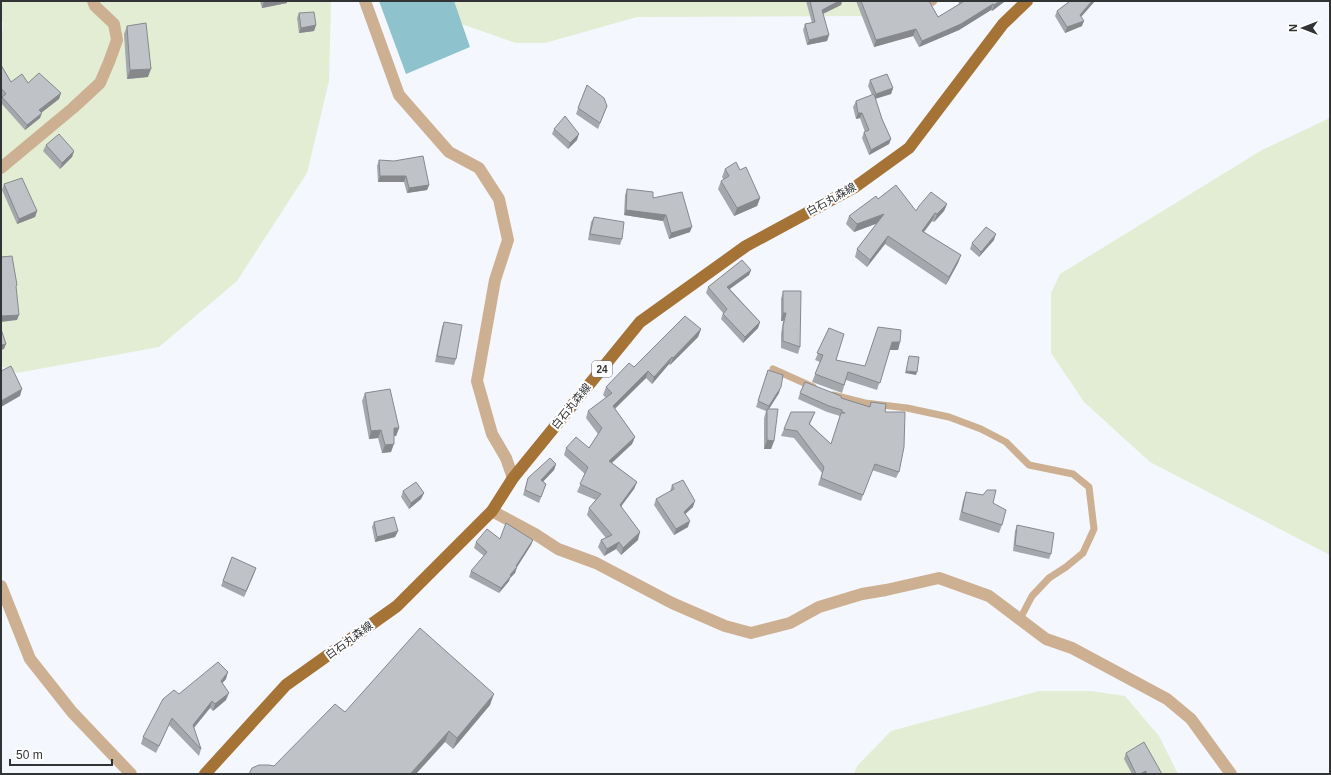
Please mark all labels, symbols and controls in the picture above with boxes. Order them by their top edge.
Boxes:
north arrow [1283,8,1323,48]
text: N [1287,24,1299,32]
street label: 白石丸森線 [804,180,858,218]
road number: 24 [592,361,612,377]
street label: 白石丸森線 [549,381,593,431]
street label: 白石丸森線 [323,619,375,661]
scale bar [10,741,112,767]
text: 50 m [16,748,43,762]

